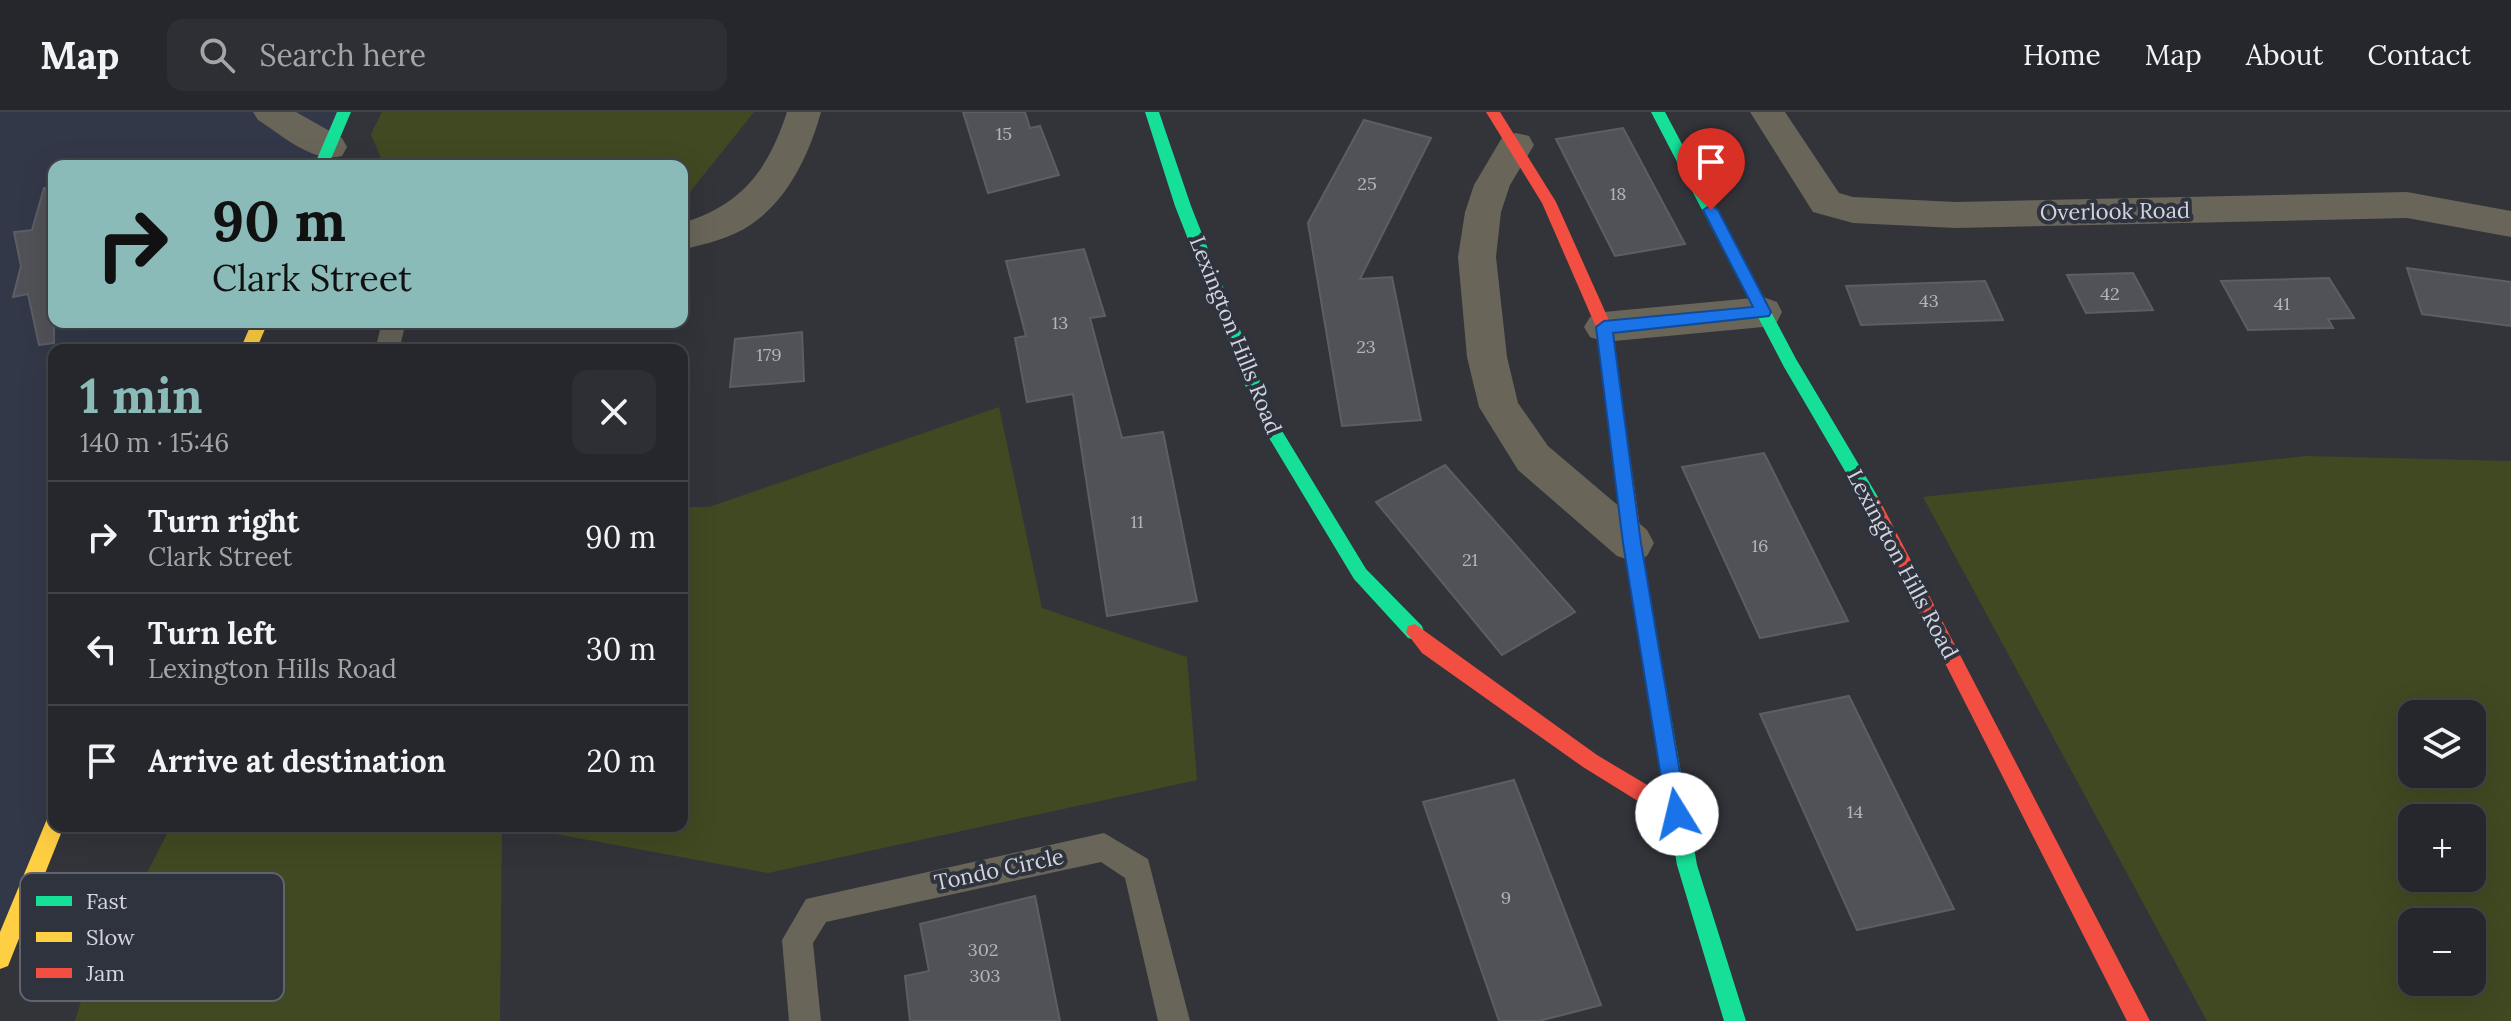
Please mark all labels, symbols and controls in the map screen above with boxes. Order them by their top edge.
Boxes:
search box [167,19,727,91]
text: Map [40,31,119,79]
icon: search [195,33,239,77]
text: Search here [259,36,426,74]
text: Home [2023,37,2101,73]
text: Map [2145,37,2202,73]
text: About [2246,37,2323,73]
text: Contact [2367,37,2471,73]
house number: 15 [996,122,1012,145]
pin [1677,128,1745,210]
icon: arrive [1689,140,1733,184]
house number: 25 [1357,172,1377,195]
house number: 18 [1610,182,1626,205]
text: 90 m [212,185,346,256]
icon: right [80,192,184,296]
street label: Overlook Road [2040,196,2190,226]
street label: Lexington Hills Road [1184,232,1288,438]
text: Clark Street [212,255,412,301]
house number: 42 [2100,282,2120,305]
house number: 43 [1919,289,1939,312]
house number: 41 [2274,292,2290,315]
house number: 13 [1052,311,1068,334]
house number: 23 [1356,335,1376,358]
house number: 179 [756,343,782,366]
text: 1 min [80,365,203,426]
button: close [572,370,656,454]
text: 140 m · 15:46 [80,426,229,459]
street label: Lexington Hills Road [1841,464,1965,664]
text: Turn right [148,502,299,540]
house number: 11 [1130,510,1144,533]
icon: right [80,515,124,559]
text: 90 m [585,518,656,556]
house number: 16 [1752,534,1768,557]
text: Clark Street [148,540,292,573]
house number: 21 [1462,548,1478,571]
text: Turn left [148,614,276,652]
icon: left [80,627,124,671]
text: 30 m [586,630,656,668]
text: Lexington Hills Road [148,652,397,685]
map controls [2398,700,2486,996]
button: layers [2398,700,2486,788]
icon: arrive [80,739,124,783]
text: Arrive at destination [148,742,446,780]
text: 20 m [587,742,656,780]
position arrow [1635,772,1719,856]
house number: 14 [1847,800,1863,823]
button: + [2398,804,2486,892]
street label: Tondo Circle [932,842,1066,896]
legend [20,873,284,1001]
house number: 9 [1501,886,1511,909]
text: Fast [86,887,128,915]
button: − [2398,908,2486,996]
text: Slow [86,923,135,951]
house number: 302 [968,938,998,961]
text: Jam [85,959,125,987]
house number: 303 [969,964,1001,987]

